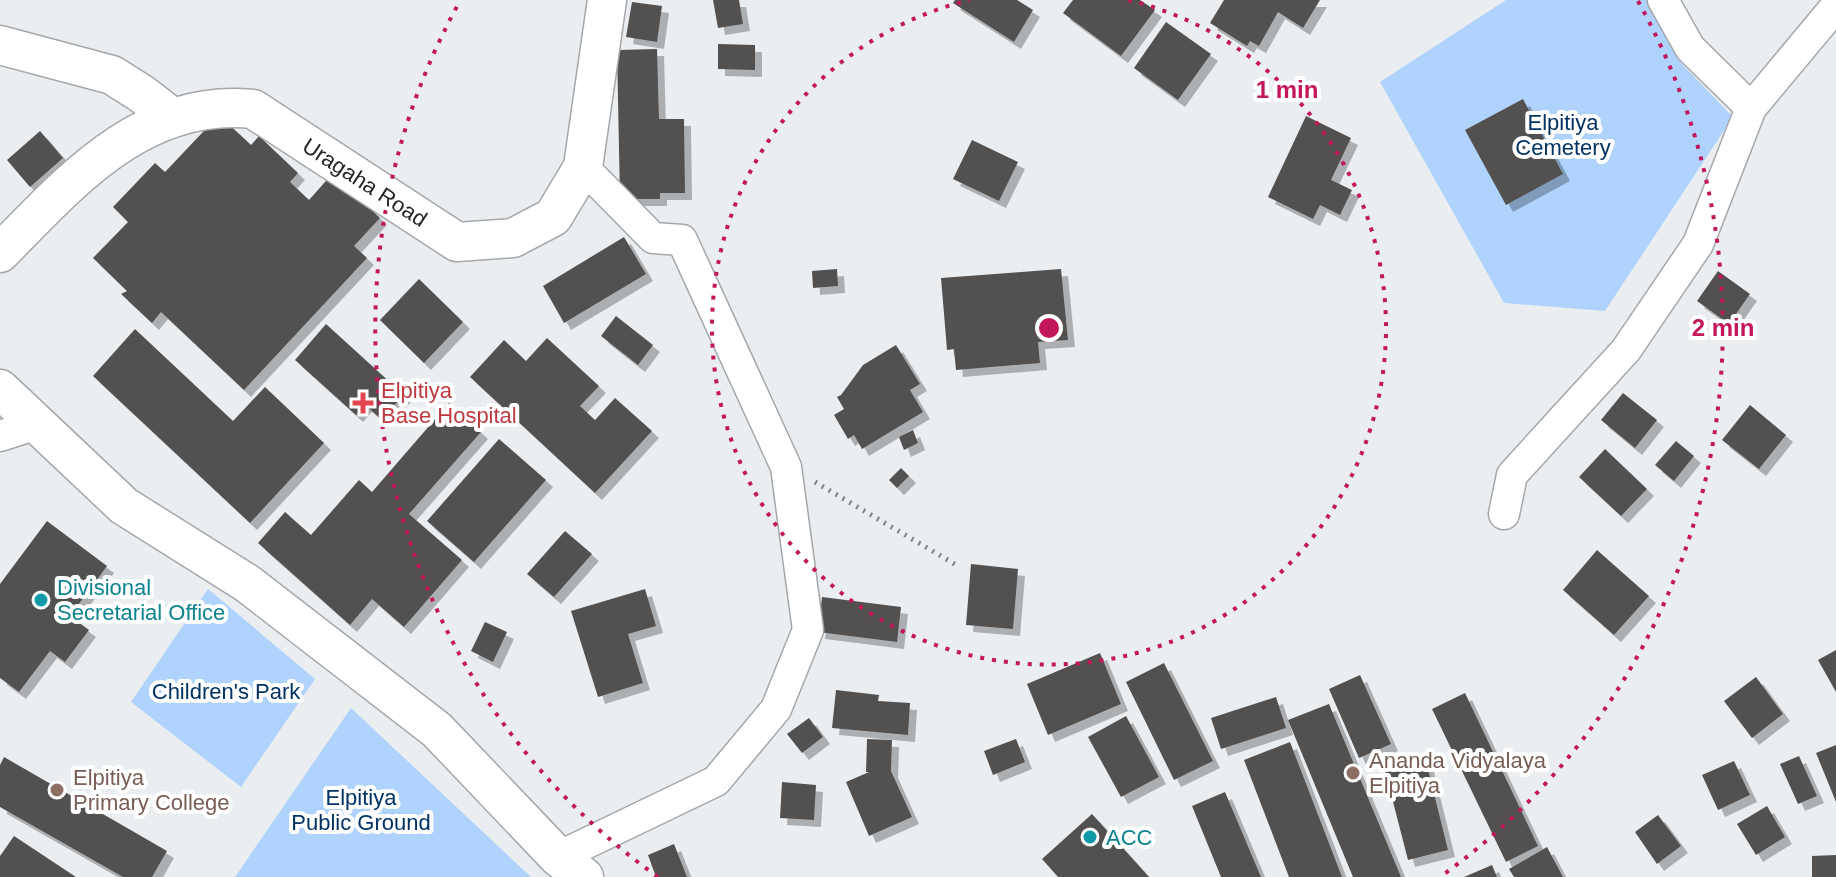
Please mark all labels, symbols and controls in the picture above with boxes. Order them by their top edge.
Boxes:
text: 1 min [1256,76,1318,103]
park label: Elpitiya Cemetery [1515,110,1611,160]
street label: Uragaha Road [298,133,432,232]
centre of rings [1035,314,1063,342]
text: 2 min [1692,314,1754,341]
place label: Elpitiya Base Hospital [381,378,517,428]
marker: Elpitiya Base Hospital [352,392,374,414]
place label: Divisional Secretarial Office [57,575,225,625]
marker: Divisional Secretarial Office [32,591,50,609]
park label: Children's Park [152,679,301,704]
place label: Ananda Vidyalaya Elpitiya [1369,748,1547,798]
marker: Ananda Vidyalaya Elpitiya [1344,764,1362,782]
place label: Elpitiya Primary College [73,765,230,815]
marker: Elpitiya Primary College [48,781,66,799]
park label: Elpitiya Public Ground [291,785,431,835]
place label: ACC [1106,825,1153,850]
marker: ACC [1081,828,1099,846]

